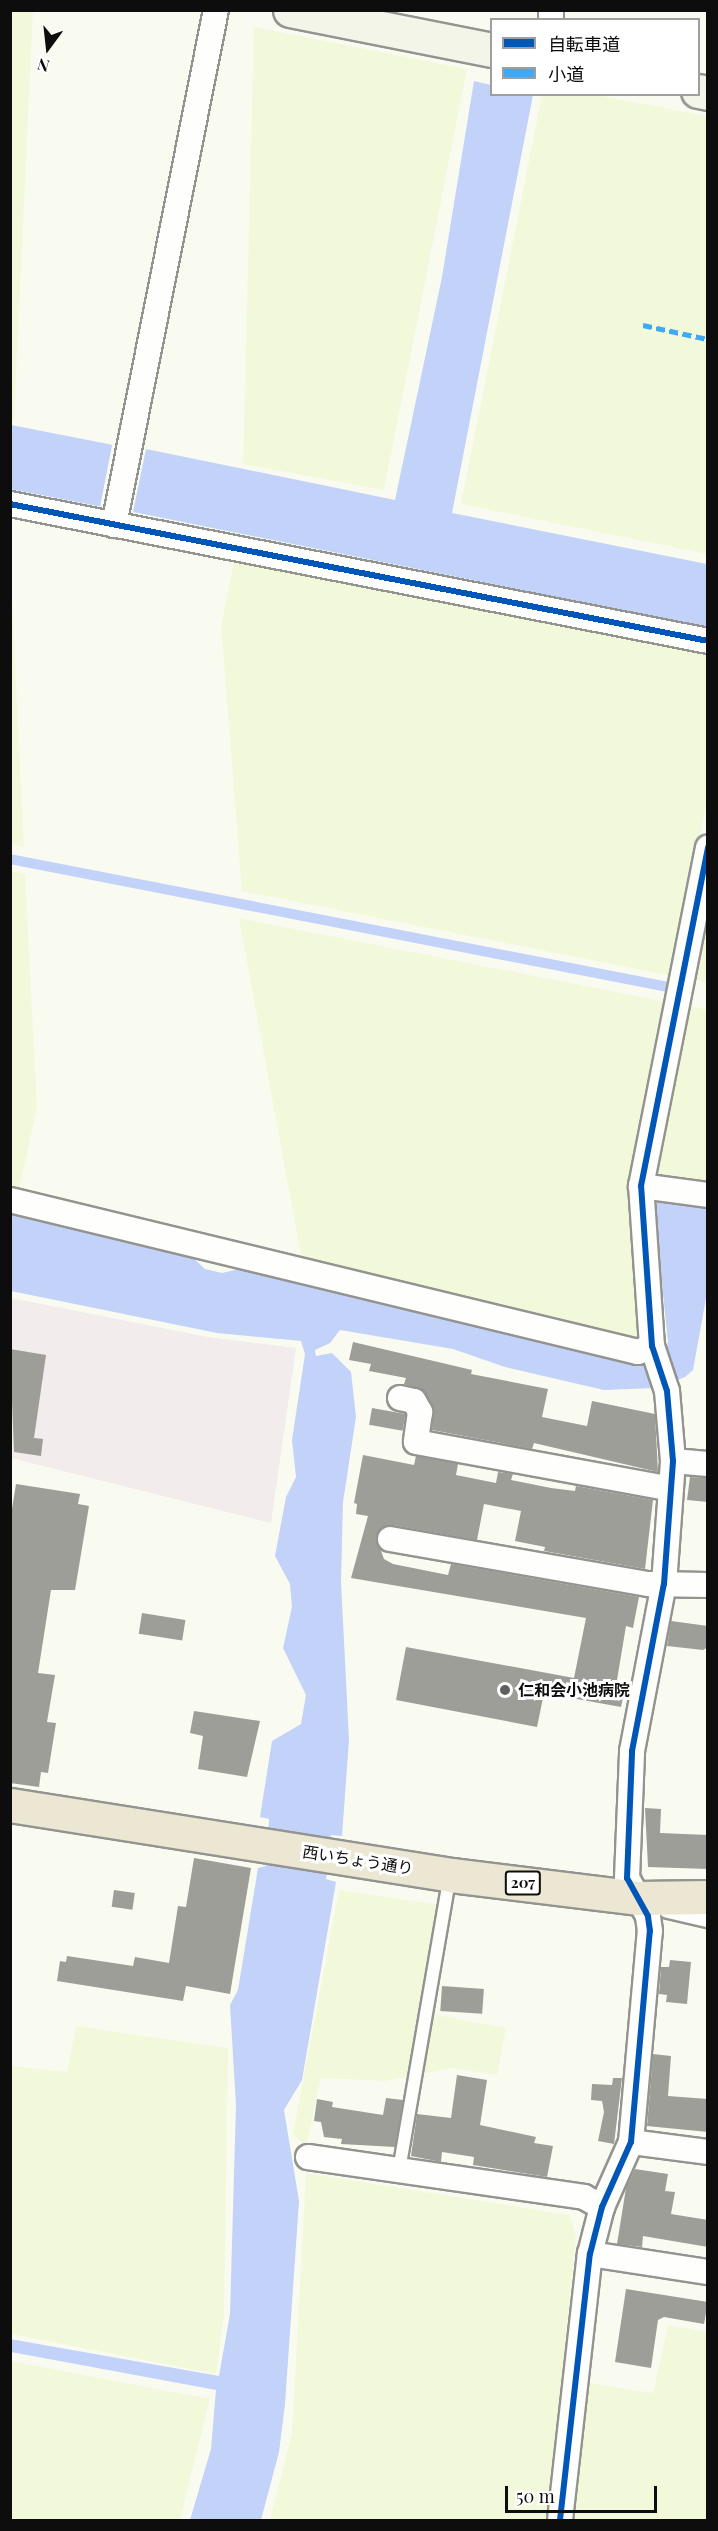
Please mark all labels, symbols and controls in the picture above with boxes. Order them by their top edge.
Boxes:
north arrow [18,18,78,78]
legend [490,18,700,96]
text: 自転車道 [548,32,620,56]
text: N [35,54,52,78]
text: 小道 [548,62,584,86]
place label: 仁和会小池病院 [518,1680,630,1700]
marker: 仁和会小池病院 [496,1681,514,1699]
street label: 西いちょう通り [301,1842,415,1878]
road number: 207 [504,1871,542,1895]
scale bar [508,2474,660,2512]
text: 50 m [516,2484,555,2508]

